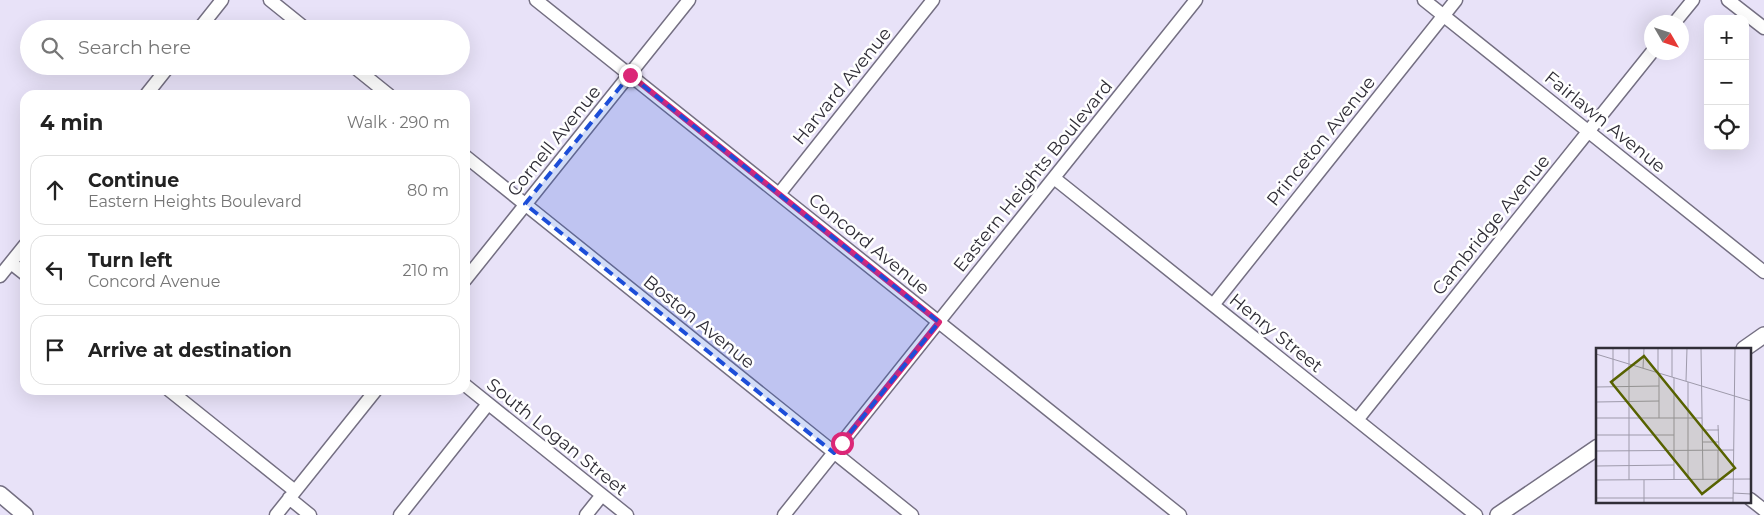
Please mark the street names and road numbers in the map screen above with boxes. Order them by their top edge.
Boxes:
street label: Harvard Avenue [788,23,896,149]
street label: Fairlawn Avenue [1540,66,1670,178]
street label: Princeton Avenue [1262,72,1380,210]
street label: Eastern Heights Boulevard [949,76,1117,276]
street label: Cornell Avenue [503,81,605,201]
street label: Cambridge Avenue [1428,150,1555,300]
street label: Concord Avenue [804,189,934,299]
street label: Boston Avenue [639,270,759,374]
street label: Henry Street [1225,289,1327,377]
street label: South Logan Street [482,373,632,501]

